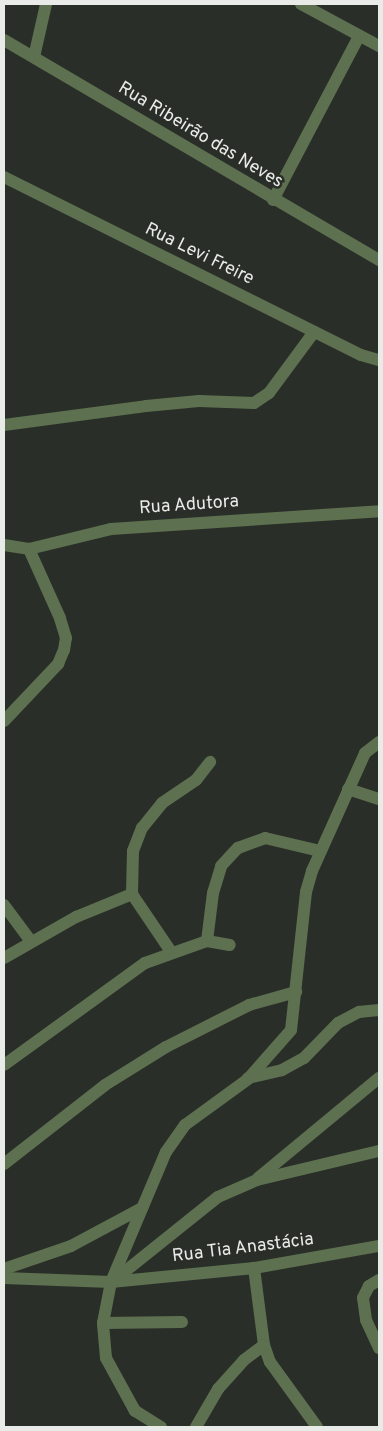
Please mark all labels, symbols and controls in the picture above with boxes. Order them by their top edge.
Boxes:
street label: Rua Ribeirão das Neves [114,78,286,194]
street label: Rua Levi Freire [141,219,257,291]
street label: Rua Adutora [138,492,240,520]
street label: Rua Tia Anastácia [170,1230,316,1268]

